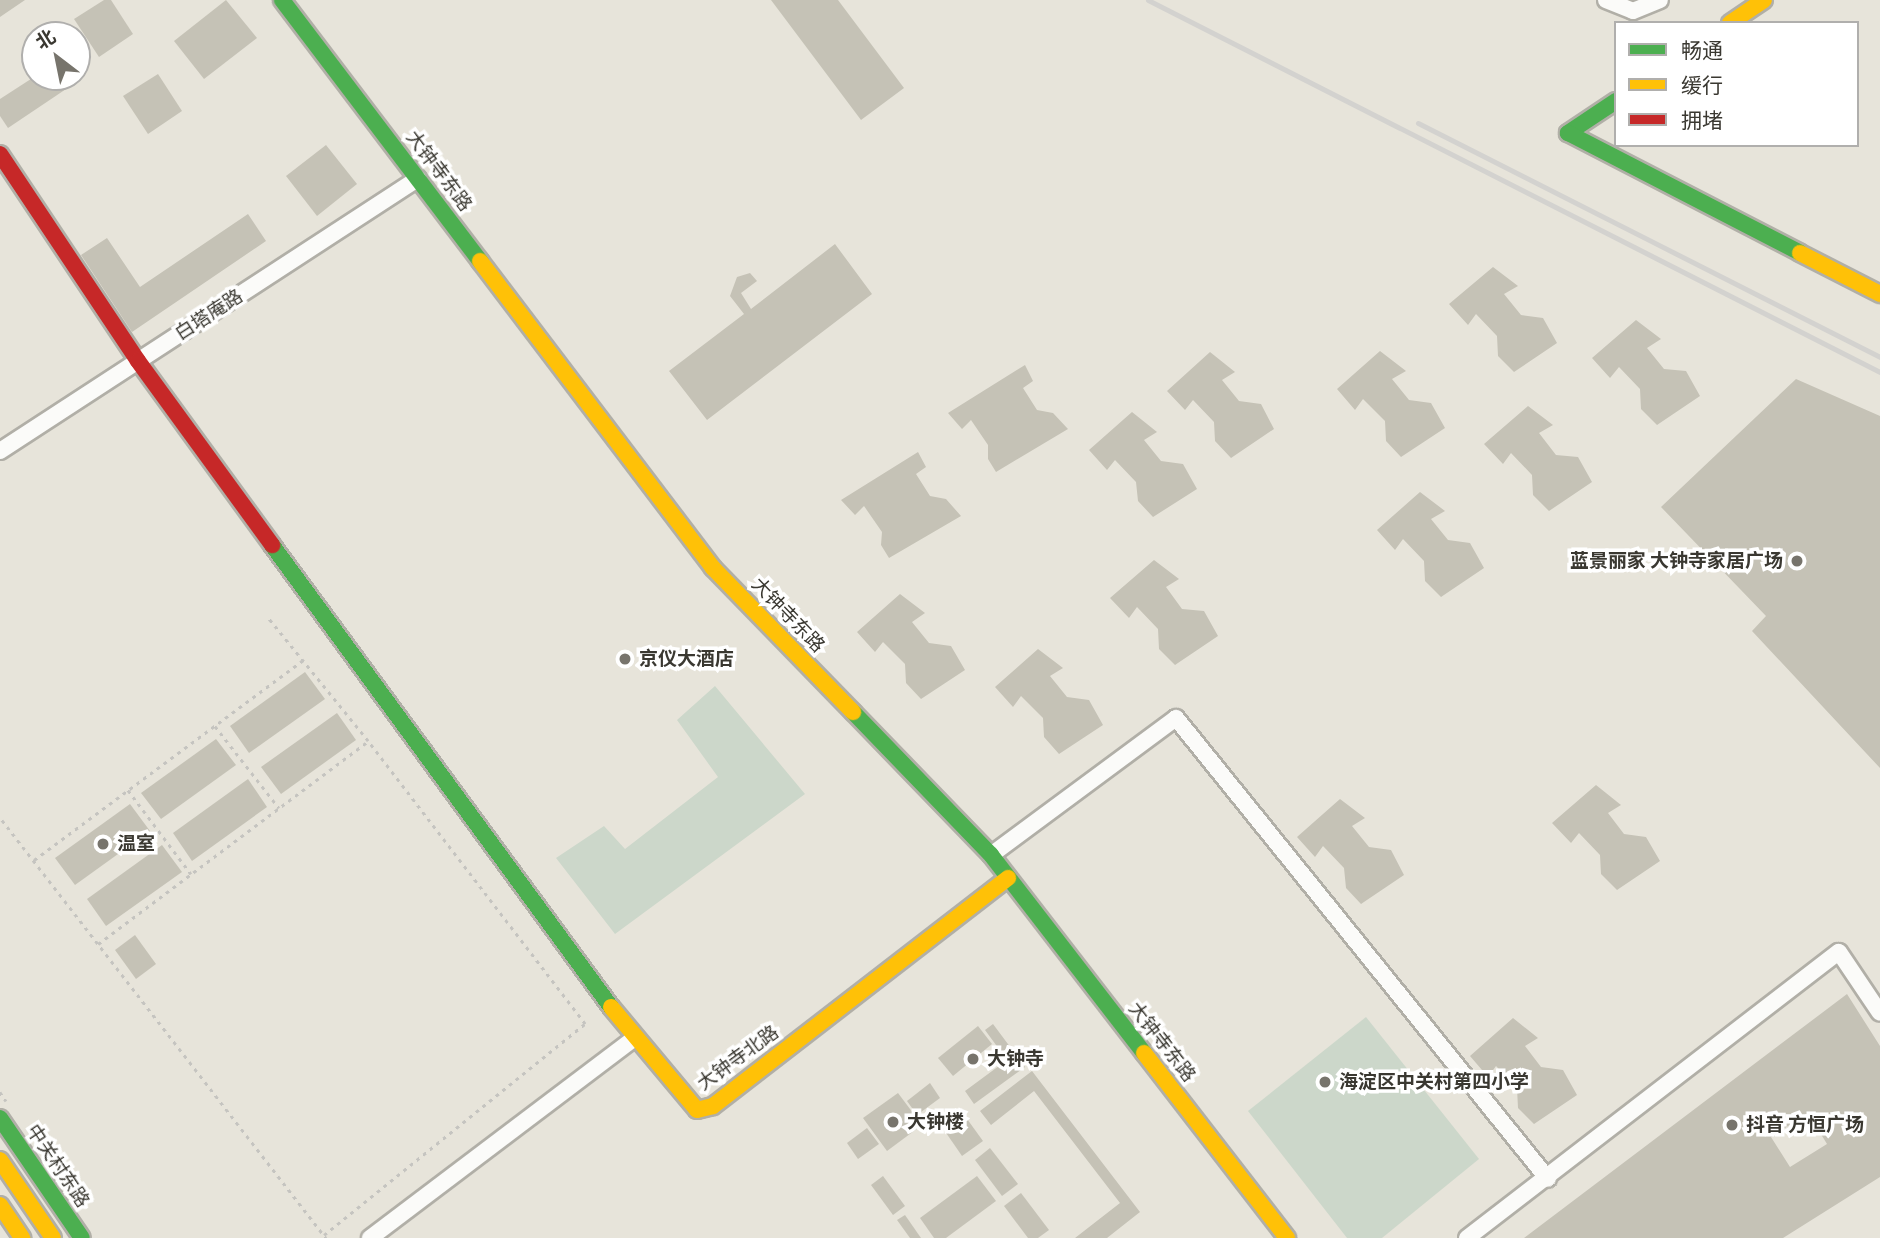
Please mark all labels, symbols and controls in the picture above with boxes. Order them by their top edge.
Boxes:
north arrow [21,21,91,91]
legend [1614,21,1859,147]
text: 北 [30,23,61,56]
text: 畅通 [1681,36,1723,65]
text: 缓行 [1681,71,1723,100]
text: 拥堵 [1681,106,1723,135]
street label: 大钟寺东路 [401,126,477,216]
street label: 白塔庵路 [171,285,247,345]
place label: 蓝景丽家 大钟寺家居广场 [1570,550,1783,572]
marker: 蓝景丽家 大钟寺家居广场 [1789,553,1805,569]
street label: 大钟寺东路 [747,573,829,657]
place label: 京仪大酒店 [639,648,734,670]
marker: 京仪大酒店 [617,651,633,667]
place label: 温室 [117,833,155,855]
marker: 温室 [95,836,111,852]
street label: 大钟寺东路 [1124,998,1200,1086]
street label: 大钟寺北路 [693,1021,783,1095]
place label: 大钟寺 [987,1048,1044,1070]
marker: 大钟寺 [965,1051,981,1067]
place label: 海淀区中关村第四小学 [1339,1071,1529,1093]
marker: 海淀区中关村第四小学 [1317,1074,1333,1090]
place label: 大钟楼 [907,1111,964,1133]
marker: 大钟楼 [885,1114,901,1130]
place label: 抖音 方恒广场 [1746,1114,1864,1136]
marker: 抖音 方恒广场 [1724,1117,1740,1133]
street label: 中关村东路 [22,1120,94,1212]

